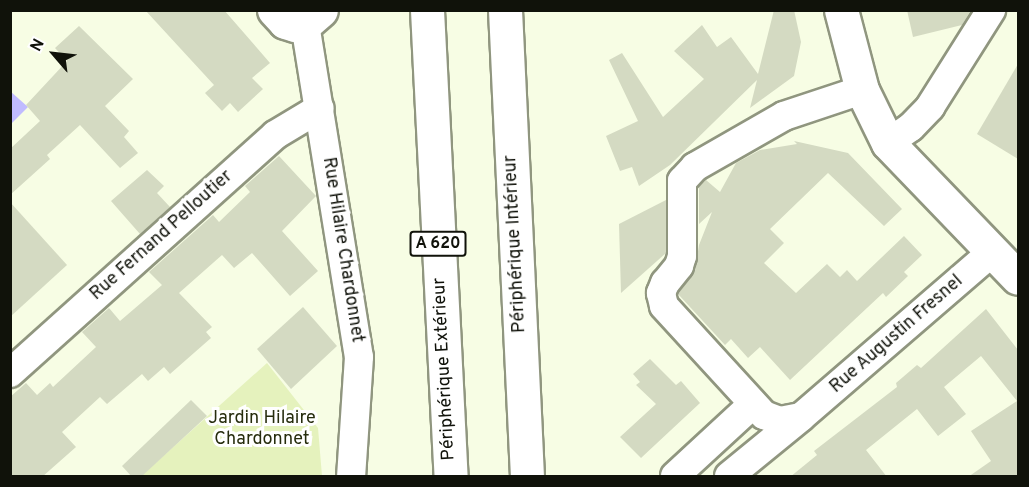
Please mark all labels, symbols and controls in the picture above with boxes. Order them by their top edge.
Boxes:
north arrow [24,24,84,84]
text: N [27,36,50,55]
street label: Périphérique Intérieur [501,155,531,333]
street label: Rue Hilaire Chardonnet [317,156,367,344]
street label: Rue Fernand Pelloutier [86,166,238,306]
road number: A 620 [408,231,468,257]
street label: Rue Augustin Fresnel [826,271,968,399]
street label: Périphérique Extérieur [429,277,461,461]
park label: Jardin Hilaire Chardonnet [208,409,316,452]

